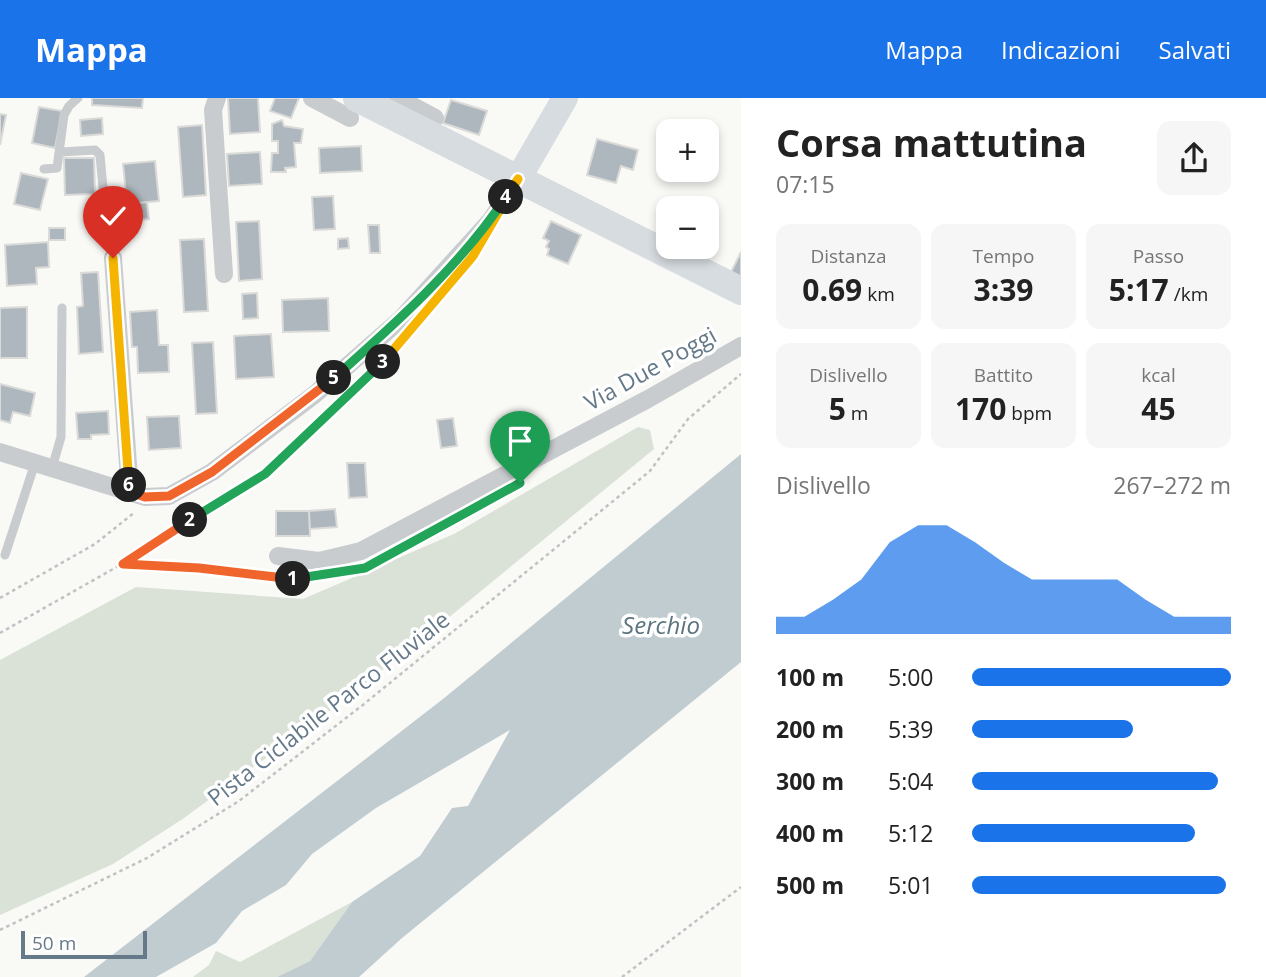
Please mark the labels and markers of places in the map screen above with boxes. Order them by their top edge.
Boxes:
pin: 4 [489,180,524,214]
pin [83,186,143,258]
pin: 3 [366,344,400,380]
pin: 5 [316,360,352,396]
pin [490,411,550,483]
pin: 6 [111,468,146,502]
pin: 2 [172,502,208,538]
pin: 1 [276,561,310,596]

